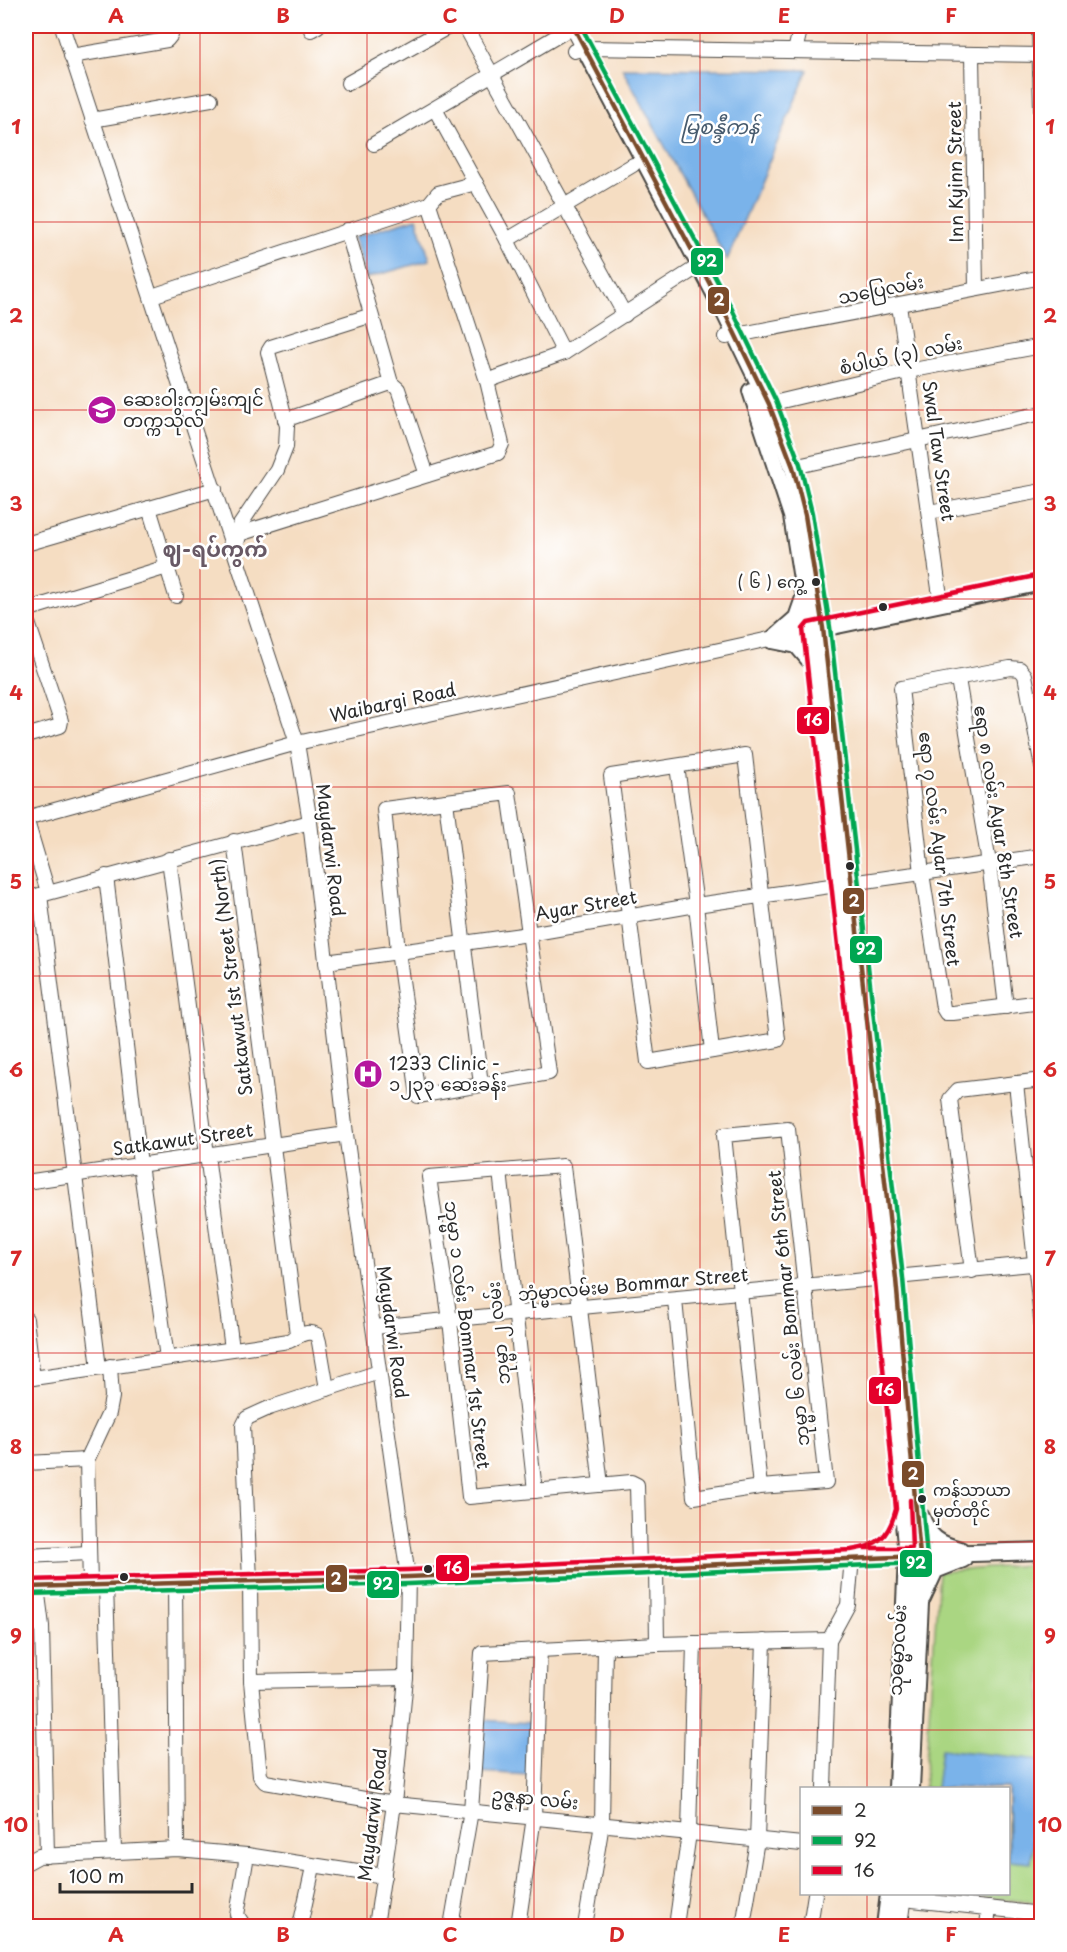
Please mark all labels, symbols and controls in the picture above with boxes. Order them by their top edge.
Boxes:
text: A [108,0,124,30]
text: B [276,0,290,30]
text: C [442,0,458,30]
text: D [609,0,625,30]
text: E [778,0,790,30]
text: F [945,0,957,30]
street label: Inn Kyinn Street [940,101,969,243]
text: 1 [11,111,21,141]
water label: မြစန္ဒီ‌ကန် [681,111,762,144]
text: 1 [1045,111,1055,141]
line badge: 92 [690,247,724,276]
text: 92 [697,248,717,272]
street label: သပြေလမ်း [836,267,926,313]
line badge: 2 [707,286,730,315]
text: 2 [713,287,725,311]
text: 2 [9,300,23,330]
text: 2 [1043,300,1057,330]
street label: စံပါယ် (၃) လမ်း [837,328,965,384]
street label: Swal Taw Street [916,379,963,523]
place label: ဆေးဝါးကျွမ်းကျင် တက္ကသိုလ် [123,385,264,436]
school or university icon: ဆေးဝါးကျွမ်းကျင် တက္ကသိုလ် [86,394,118,426]
text: 3 [9,488,23,518]
text: 3 [1043,488,1057,518]
district label: ဈ-ရပ်ကွက် [163,532,267,567]
place label: ( ၆ ) ကွေ့ [737,569,808,596]
marker: ( ၆ ) ကွေ့ [810,576,822,588]
unlabelled marker [877,601,889,613]
street label: Waibargi Road [327,675,458,728]
text: 4 [9,677,23,707]
text: 4 [1043,677,1057,707]
street label: ဧရာ ၈ လမ်း Ayar 8th Street [965,703,1031,941]
line badge: 16 [796,706,830,735]
text: 16 [804,707,822,731]
street label: ဧရာ ၇ လမ်း Ayar 7th Street [910,730,968,968]
street label: Maydarwi Road [310,782,353,918]
street label: Satkawut 1st Street (North) [203,857,258,1097]
unlabelled marker [844,860,856,872]
text: 5 [10,866,22,896]
text: 5 [1044,866,1056,896]
street label: Ayar Street [533,882,639,927]
line badge: 2 [842,887,865,915]
text: 2 [848,888,860,912]
line badge: 92 [849,935,883,964]
text: 92 [856,936,876,960]
place label: 1233 Clinic - ၁၂၃၃ ဆေးခန်း [389,1049,507,1100]
text: 6 [9,1054,23,1084]
text: 6 [1043,1054,1057,1084]
hospital icon: 1233 Clinic - ၁၂၃၃ ဆေးခန်း [352,1058,384,1090]
street label: Satkawut Street [111,1115,255,1162]
street label: ဘုမ္မာ ၆ လမ်း Bommar 6th Street [760,1169,819,1447]
street label: ဘုမ္မာ ၁ လမ်း Bommar 1st Street [435,1199,498,1471]
text: 7 [10,1243,22,1273]
text: 7 [1044,1243,1056,1273]
street label: ဘုံမ္မာလမ်းမ Bommar Street [517,1260,749,1310]
street label: Maydarwi Road [371,1264,416,1400]
street label: ဘုမ္မာ ၂ လမ်း [479,1280,520,1386]
line badge: 16 [868,1376,902,1405]
text: 16 [876,1377,894,1401]
text: 8 [10,1431,22,1461]
text: 8 [1044,1431,1056,1461]
line badge: 2 [901,1460,925,1488]
text: 2 [907,1461,919,1485]
place label: ကန်သာယာ မှတ်တိုင် [933,1477,1011,1526]
marker: ကန်သာယာ မှတ်တိုင် [916,1493,928,1505]
line badge: 92 [899,1549,933,1578]
text: 92 [906,1550,926,1574]
line badge: 16 [435,1554,470,1582]
text: 16 [444,1555,462,1579]
unlabelled marker [422,1563,434,1575]
line badge: 2 [325,1564,348,1593]
text: 2 [330,1566,342,1590]
line badge: 92 [366,1570,400,1599]
unlabelled marker [118,1571,130,1583]
text: 92 [373,1571,393,1595]
street label: သုဓမ္မာလမ်း [881,1604,916,1696]
text: 9 [10,1620,22,1650]
text: 9 [1044,1620,1056,1650]
street label: Maydarwi Road [350,1747,393,1883]
street label: ဥဇ္ဇနာ လမ်း [490,1780,580,1819]
legend [800,1787,1010,1895]
text: 2 [854,1796,867,1823]
text: 10 [4,1809,28,1839]
text: 10 [1038,1809,1062,1839]
text: 92 [854,1826,877,1853]
scale bar [60,1856,192,1894]
text: 16 [854,1856,875,1883]
text: 100 m [69,1862,124,1889]
text: A [108,1919,124,1949]
text: B [276,1919,290,1949]
text: C [442,1919,458,1949]
text: D [609,1919,625,1949]
text: E [778,1919,790,1949]
text: F [945,1919,957,1949]

